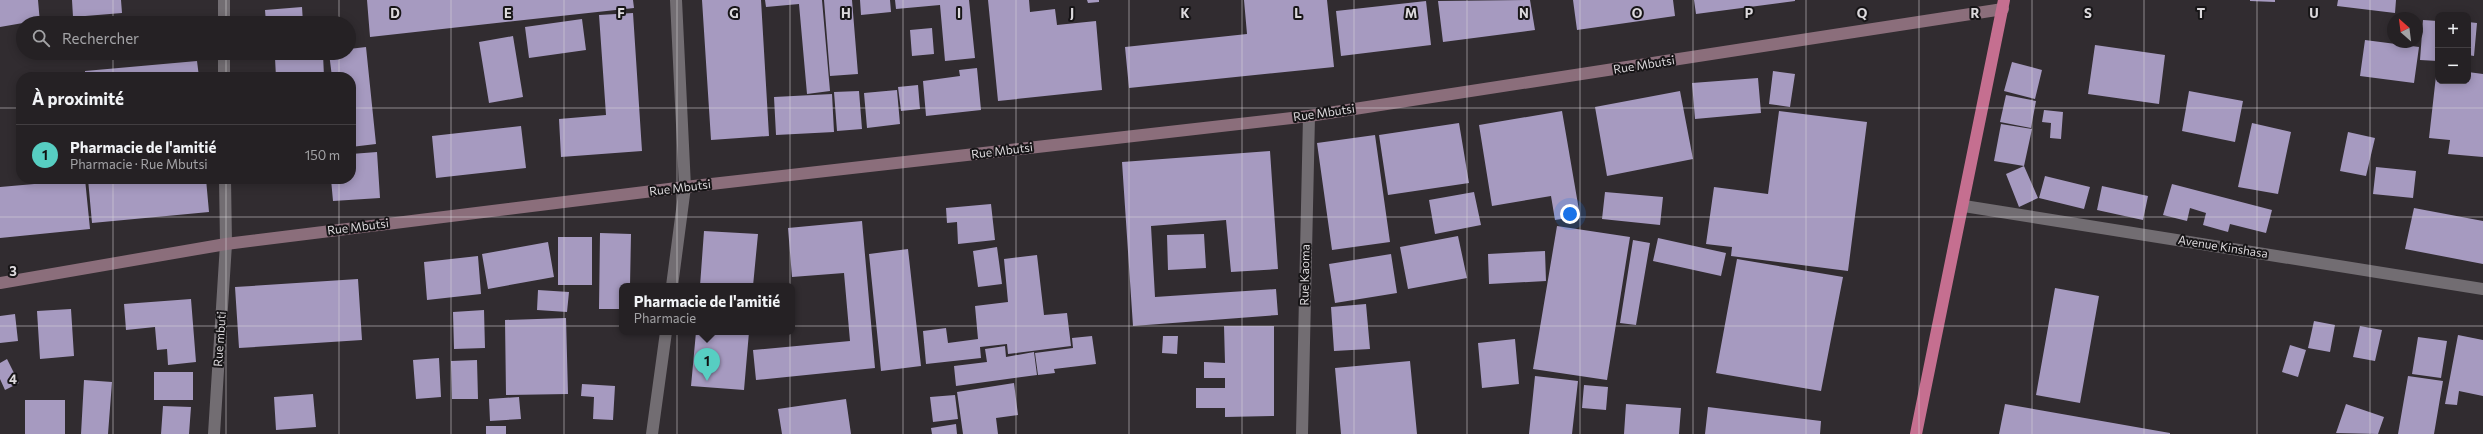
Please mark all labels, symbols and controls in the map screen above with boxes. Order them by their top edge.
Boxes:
text: D [390,5,400,21]
text: E [504,5,512,21]
text: F [617,5,625,21]
text: G [729,5,739,21]
text: H [841,5,851,21]
text: I [957,5,961,21]
text: J [1070,5,1074,21]
text: K [1180,5,1190,21]
text: L [1294,5,1302,21]
text: M [1405,5,1417,21]
text: N [1519,5,1529,21]
text: O [1632,5,1643,21]
text: P [1745,5,1754,21]
text: Q [1857,5,1868,21]
text: R [1971,5,1980,21]
text: S [2084,5,2092,21]
text: T [2197,5,2206,21]
text: U [2309,5,2319,21]
north arrow [2387,12,2423,48]
map controls [2435,12,2471,84]
button: + [2435,12,2471,48]
search box [16,16,356,60]
icon: search [30,27,52,49]
text: Rechercher [62,29,139,47]
button: − [2435,48,2471,84]
street label: Rue Mbutsi [1612,52,1676,76]
text: À proximité [32,88,124,109]
street label: Rue Mbutsi [1292,101,1356,123]
text: Pharmacie de l'amitié [70,138,216,156]
street label: Rue Mbutsi [970,139,1034,161]
text: 1 [42,147,48,163]
text: 150 m [305,147,340,163]
text: Pharmacie · Rue Mbutsi [70,156,208,172]
street label: Rue Mbutsi [648,176,712,198]
your location [1560,204,1580,224]
street label: Rue Mbutsi [326,215,390,237]
street label: Avenue Kinshasa [2177,232,2269,260]
street label: Rue Kaoma [1296,244,1312,306]
text: 3 [9,263,17,279]
popup [619,283,795,335]
text: Pharmacie de l'amitié [634,292,780,310]
text: Pharmacie [634,310,696,326]
street label: Rue mbuti [210,311,228,367]
pin: 1 [694,348,720,381]
text: 4 [9,371,17,387]

